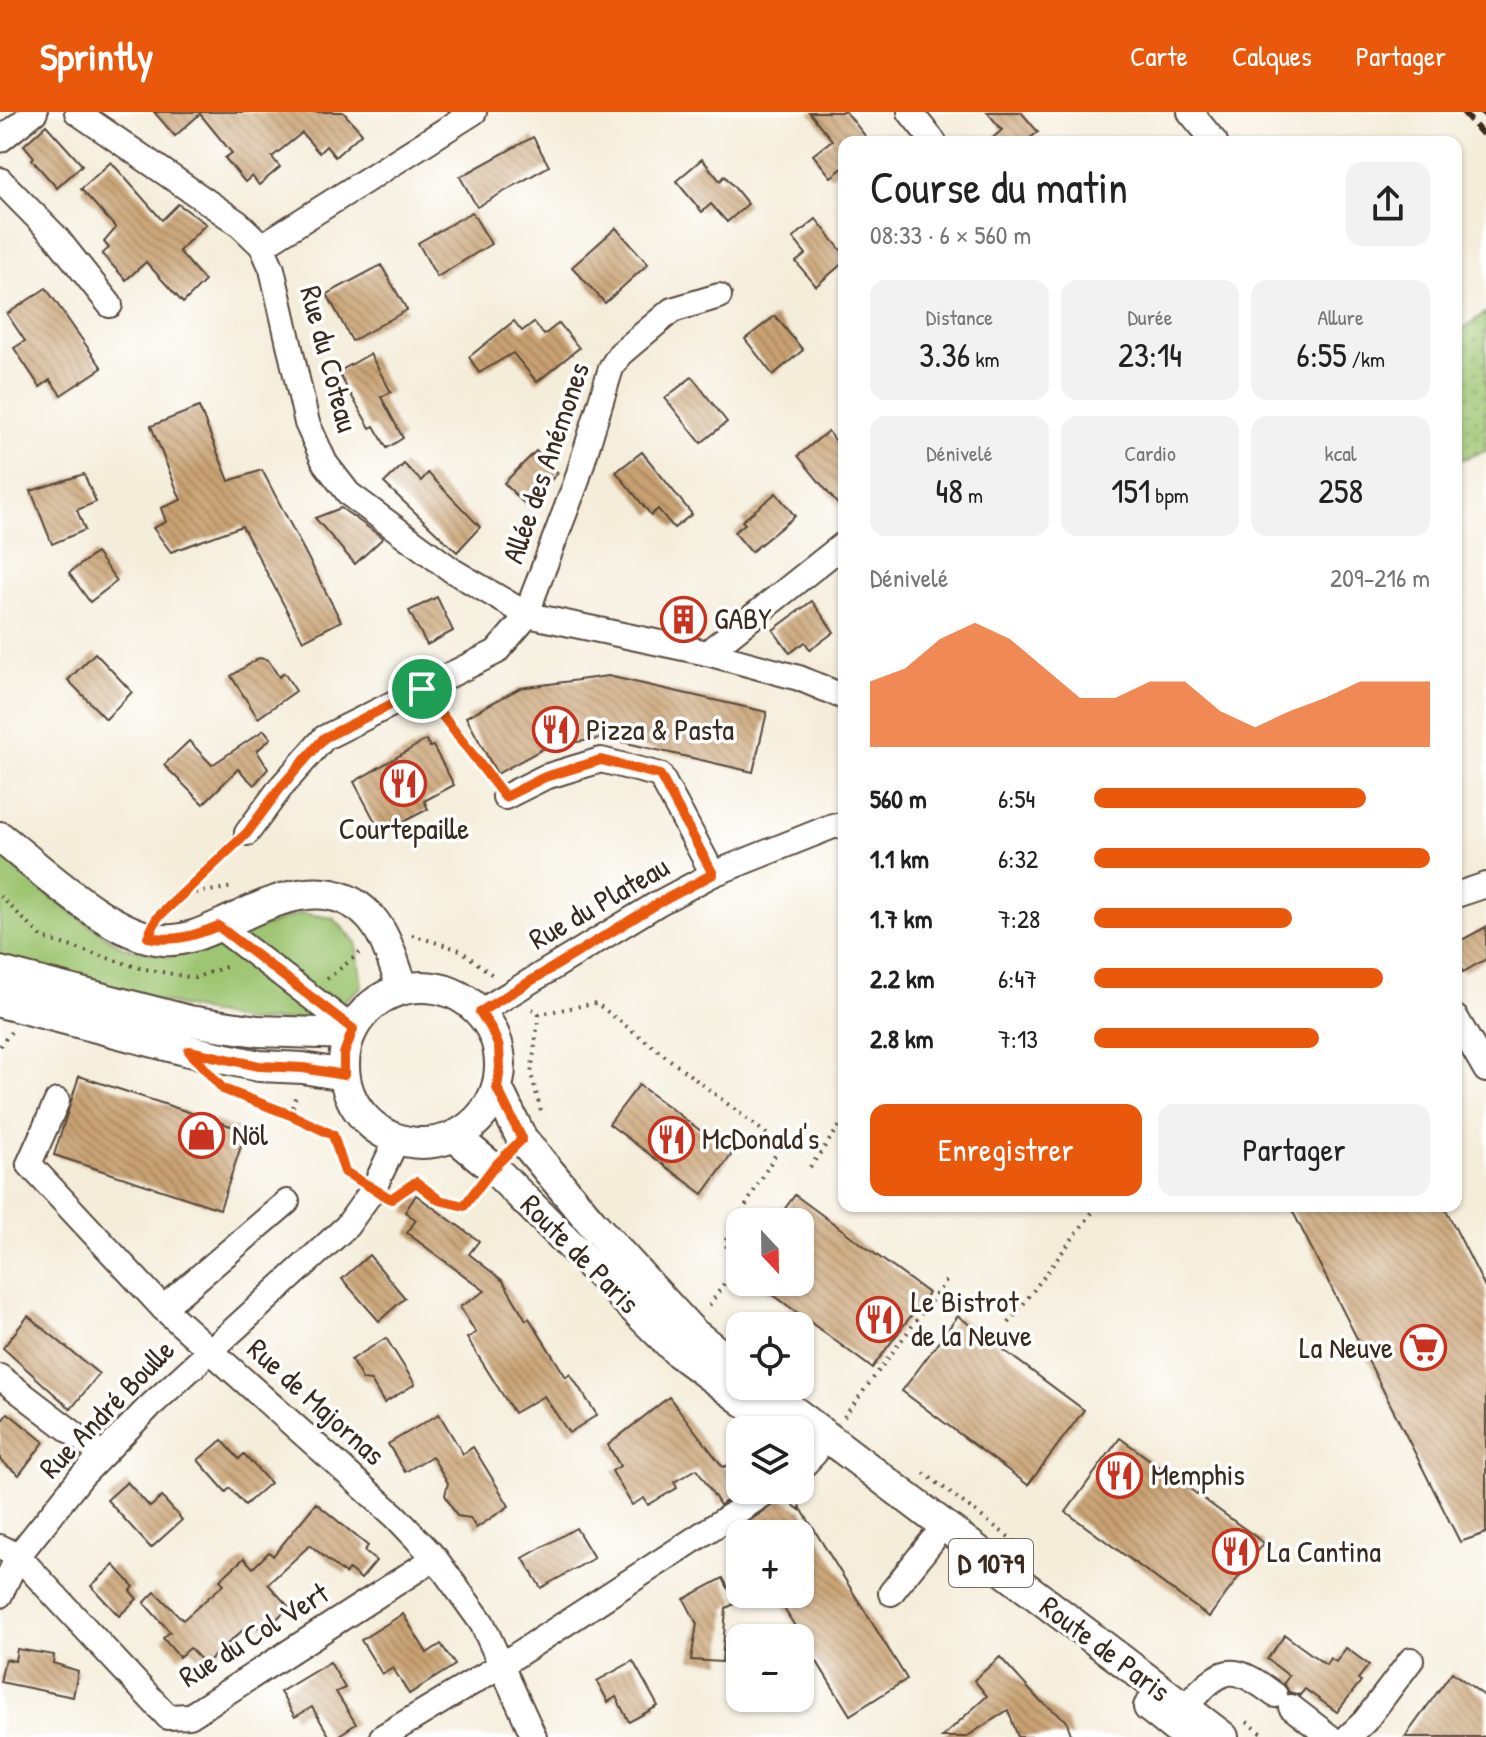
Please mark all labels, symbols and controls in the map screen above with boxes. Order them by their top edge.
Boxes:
text: Sprintly [40,30,153,82]
text: Carte [1130,37,1188,75]
text: Calques [1232,37,1312,75]
text: Partager [1356,37,1446,75]
text: Course du matin [870,157,1128,217]
button: share [1346,162,1430,246]
text: 08:33 · 6 × 560 m [870,217,1031,252]
street label: Rue du Coteau [291,281,369,436]
text: Distance [926,302,993,332]
text: Durée [1127,302,1173,332]
text: Allure [1318,302,1364,332]
text: 3.36 [919,332,970,378]
text: 23:14 [1118,332,1182,378]
text: 6:55 [1296,332,1347,378]
text: km [970,344,1000,374]
text: /km [1347,344,1385,374]
street label: Allée des Anémones [492,357,598,569]
text: Dénivelé [926,438,992,468]
text: Cardio [1124,438,1176,468]
text: kcal [1325,438,1357,468]
text: 48 [936,468,963,514]
text: 151 [1111,468,1150,514]
text: 258 [1318,468,1363,514]
text: m [963,480,983,510]
text: bpm [1150,480,1189,510]
text: Dénivelé [870,560,948,595]
text: 209–216 m [1330,560,1430,595]
building icon: GABY [659,595,707,643]
place label: GABY [714,598,772,638]
pin [388,655,456,723]
icon: arrive [400,667,444,711]
restaurant icon: Pizza & Pasta [531,706,579,754]
place label: Pizza & Pasta [586,709,734,749]
restaurant icon: Courtepaille [380,759,428,807]
text: 560 m [870,781,927,816]
text: 6:54 [998,781,1035,816]
place label: Courtepaille [339,808,469,848]
text: 1.1 km [870,841,929,876]
text: 6:32 [998,841,1038,876]
street label: Rue du Plateau [521,846,676,958]
text: 1.7 km [870,901,932,936]
text: 7:28 [998,901,1040,936]
text: 2.2 km [870,961,934,996]
text: 6:47 [998,961,1037,996]
text: 2.8 km [870,1021,933,1056]
text: 7:13 [998,1021,1038,1056]
button: Enregistrer [870,1104,1142,1196]
button: Partager [1158,1104,1430,1196]
shop icon: Nöl [177,1111,225,1159]
place label: Nöl [232,1114,268,1154]
restaurant icon: McDonald's [647,1115,695,1163]
place label: McDonald's [702,1118,819,1158]
street label: Route de Paris [512,1185,649,1322]
north arrow [726,1208,814,1296]
map controls [726,1208,814,1712]
place label: Le Bistrot de la Neuve [911,1281,1032,1355]
restaurant icon: Le Bistrot de la Neuve [856,1295,904,1343]
button: locate [726,1312,814,1400]
supermarket icon: La Neuve [1400,1324,1448,1372]
place label: La Neuve [1299,1327,1393,1367]
street label: Rue de Majornas [239,1329,394,1474]
street label: Rue André Boulle [30,1330,183,1487]
button: layers [726,1416,814,1504]
restaurant icon: Memphis [1096,1451,1144,1499]
place label: Memphis [1151,1454,1245,1494]
button: + [726,1520,814,1608]
restaurant icon: La Cantina [1212,1528,1260,1576]
place label: La Cantina [1267,1531,1381,1571]
road number: D 1079 [949,1539,1033,1587]
street label: Rue du Col Vert [171,1572,336,1696]
street label: Route de Paris [1032,1586,1179,1710]
button: − [726,1624,814,1712]

